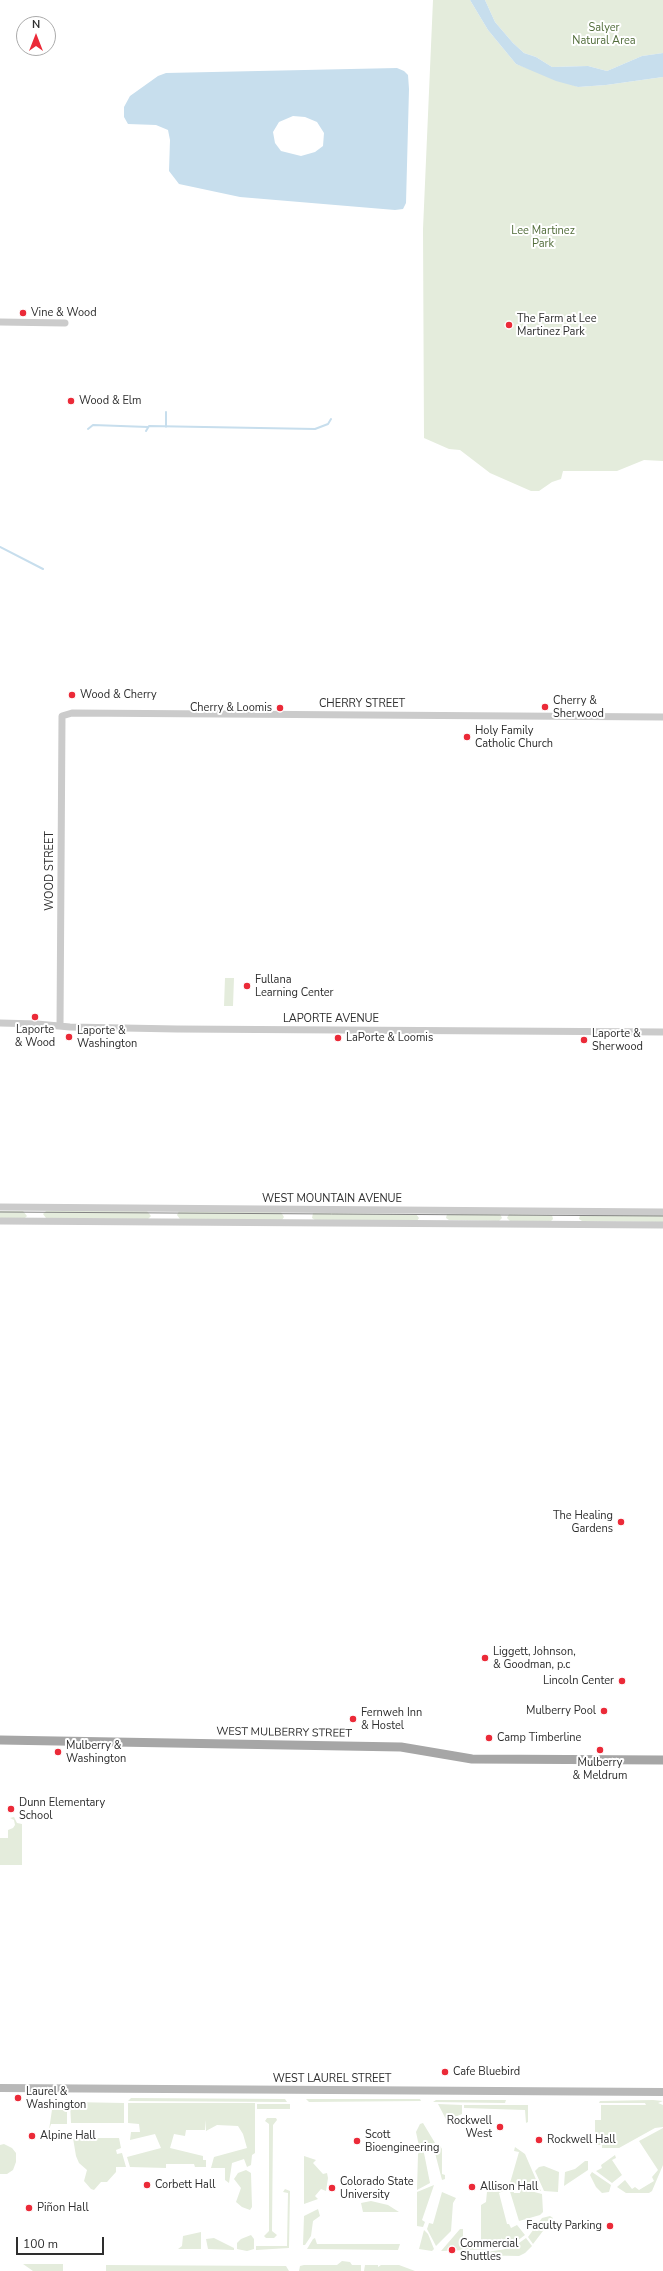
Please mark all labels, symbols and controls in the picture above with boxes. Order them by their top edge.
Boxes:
north arrow [16,16,56,56]
text: N [32,17,40,32]
park label: Salyer Natural Area [572,21,636,47]
park label: Lee Martinez Park [511,224,575,250]
place label: Vine & Wood [31,306,97,320]
marker: Vine & Wood [18,308,28,318]
place label: The Farm at Lee Martinez Park [517,312,596,338]
marker: The Farm at Lee Martinez Park [504,320,514,330]
place label: Wood & Elm [79,394,141,408]
marker: Wood & Elm [66,396,76,406]
place label: Wood & Cherry [80,688,157,702]
marker: Wood & Cherry [67,690,77,700]
place label: Cherry & Sherwood [553,694,604,720]
street label: CHERRY STREET [319,697,405,711]
place label: Cherry & Loomis [190,701,272,715]
marker: Cherry & Sherwood [540,702,550,712]
marker: Cherry & Loomis [275,703,285,713]
place label: Holy Family Catholic Church [475,724,553,750]
marker: Holy Family Catholic Church [462,732,472,742]
street label: WOOD STREET [43,831,57,911]
place label: Fullana Learning Center [255,973,334,999]
marker: Fullana Learning Center [242,981,252,991]
marker: Laporte & Wood [30,1012,40,1022]
street label: LAPORTE AVENUE [283,1012,379,1026]
place label: Laporte & Wood [15,1023,55,1049]
place label: Laporte & Washington [77,1024,137,1050]
place label: Laporte & Sherwood [592,1027,643,1053]
place label: LaPorte & Loomis [346,1031,433,1045]
marker: Laporte & Washington [64,1032,74,1042]
marker: LaPorte & Loomis [333,1033,343,1043]
marker: Laporte & Sherwood [579,1035,589,1045]
street label: WEST MOUNTAIN AVENUE [262,1192,402,1206]
place label: The Healing Gardens [553,1509,613,1535]
marker: The Healing Gardens [616,1517,626,1527]
place label: Liggett, Johnson, & Goodman, p.c [493,1645,576,1671]
marker: Liggett, Johnson, & Goodman, p.c [480,1653,490,1663]
place label: Lincoln Center [543,1674,614,1688]
marker: Lincoln Center [617,1676,627,1686]
place label: Mulberry Pool [526,1704,596,1718]
place label: Fernweh Inn & Hostel [361,1706,422,1732]
marker: Mulberry Pool [599,1706,609,1716]
marker: Fernweh Inn & Hostel [348,1714,358,1724]
street label: WEST MULBERRY STREET [216,1725,352,1741]
place label: Camp Timberline [497,1731,581,1745]
marker: Camp Timberline [484,1733,494,1743]
place label: Mulberry & Washington [66,1739,126,1765]
marker: Mulberry & Meldrum [595,1745,605,1755]
marker: Mulberry & Washington [53,1747,63,1757]
place label: Mulberry & Meldrum [573,1756,627,1782]
place label: Dunn Elementary School [19,1796,105,1822]
marker: Dunn Elementary School [6,1804,16,1814]
place label: Cafe Bluebird [453,2065,520,2079]
marker: Cafe Bluebird [440,2067,450,2077]
street label: WEST LAUREL STREET [273,2072,391,2086]
place label: Laurel & Washington [26,2085,86,2111]
marker: Laurel & Washington [13,2093,23,2103]
place label: Rockwell West [447,2114,492,2140]
marker: Rockwell West [495,2122,505,2132]
place label: Scott Bioengineering [365,2128,439,2154]
place label: Alpine Hall [40,2129,96,2143]
marker: Alpine Hall [27,2131,37,2141]
place label: Rockwell Hall [547,2133,616,2147]
marker: Rockwell Hall [534,2135,544,2145]
marker: Scott Bioengineering [352,2136,362,2146]
place label: Colorado State University [340,2175,414,2201]
place label: Corbett Hall [155,2178,215,2192]
marker: Corbett Hall [142,2180,152,2190]
place label: Allison Hall [480,2180,538,2194]
marker: Allison Hall [467,2182,477,2192]
marker: Colorado State University [327,2183,337,2193]
place label: Piñon Hall [37,2201,89,2215]
marker: Piñon Hall [24,2203,34,2213]
place label: Faculty Parking [526,2219,602,2233]
marker: Faculty Parking [605,2221,615,2231]
scale bar [18,2229,106,2255]
text: 100 m [23,2236,58,2252]
place label: Commercial Shuttles [460,2237,518,2263]
marker: Commercial Shuttles [447,2245,457,2255]

